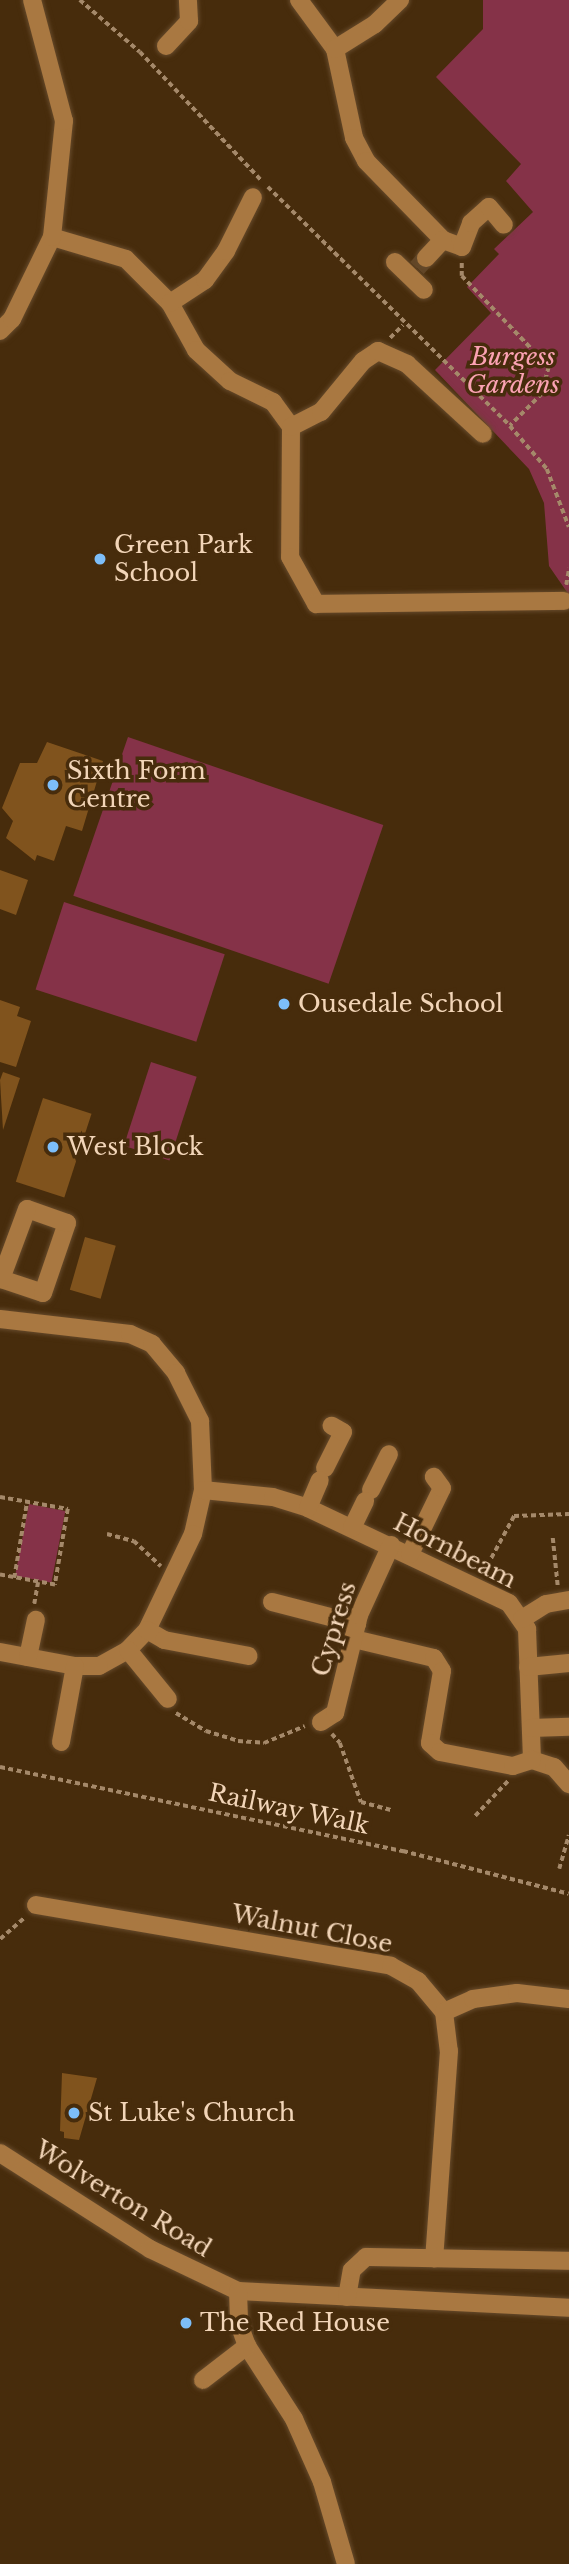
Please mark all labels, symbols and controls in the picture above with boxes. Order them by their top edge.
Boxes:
park label: Burgess Gardens [466,343,560,399]
place label: Green Park School [114,531,253,587]
marker: Green Park School [92,551,108,567]
place label: Sixth Form Centre [67,757,206,813]
marker: Sixth Form Centre [45,777,61,793]
place label: Ousedale School [298,990,503,1018]
marker: Ousedale School [276,996,292,1012]
place label: West Block [67,1133,204,1161]
marker: West Block [45,1139,61,1155]
street label: Hornbeam [389,1508,521,1594]
street label: Cypress [306,1578,362,1680]
street label: Railway Walk [205,1778,373,1840]
street label: Walnut Close [229,1899,395,1959]
place label: St Luke's Church [88,2099,295,2127]
marker: St Luke's Church [66,2105,82,2121]
street label: Wolverton Road [29,2135,217,2263]
place label: The Red House [200,2309,390,2337]
marker: The Red House [178,2315,194,2331]

